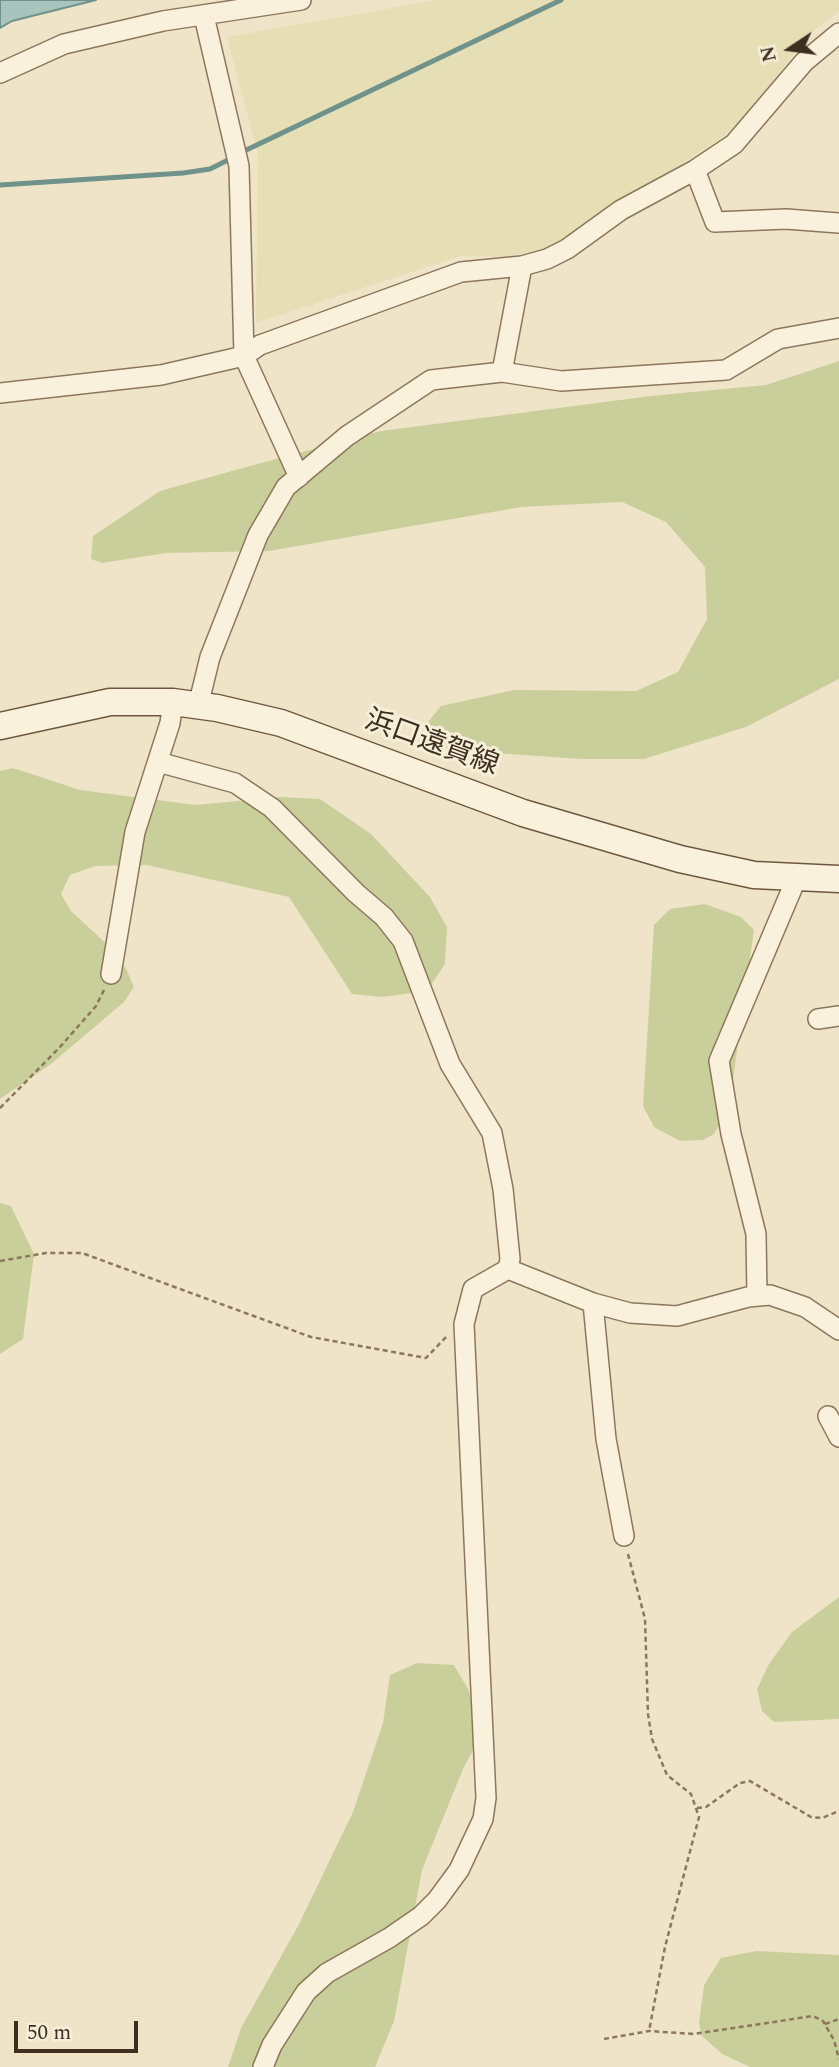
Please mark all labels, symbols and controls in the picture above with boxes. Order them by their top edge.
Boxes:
north arrow [755,14,825,84]
text: N [753,43,785,65]
street label: 浜口遠賀線 [359,705,503,785]
scale bar [18,2008,142,2052]
text: 50 m [27,2017,71,2049]

